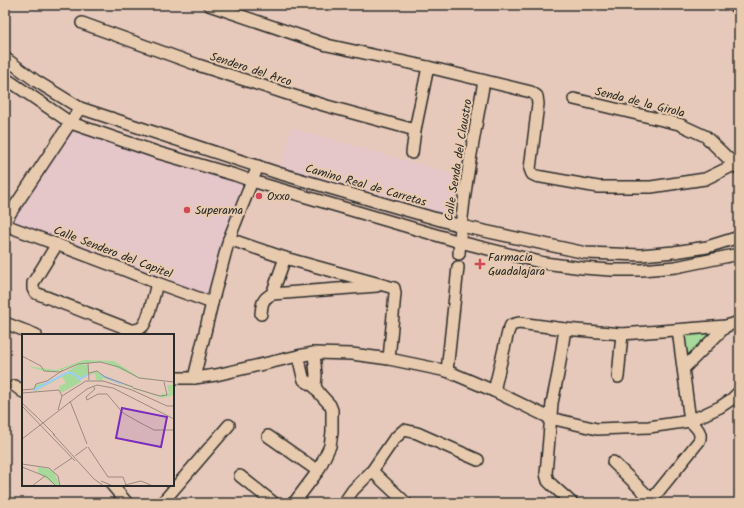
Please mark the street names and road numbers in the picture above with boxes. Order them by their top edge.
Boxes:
street label: Sendero del Arco [208,47,294,92]
street label: Senda de la Girola [593,82,687,123]
street label: Calle Senda del Claustro [439,98,478,222]
street label: Camino Real de Carretas [303,159,429,212]
street label: Calle Sendero del Capitel [50,221,175,284]

